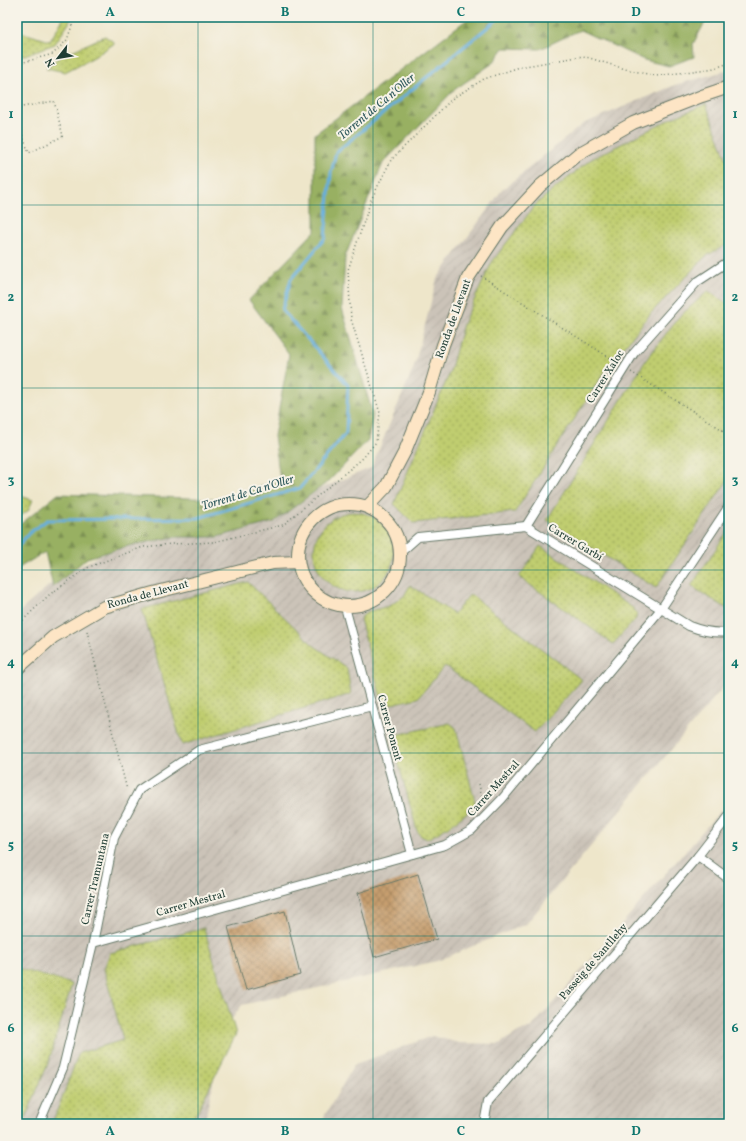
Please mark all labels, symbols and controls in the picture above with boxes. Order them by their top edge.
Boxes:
text: A [105,4,115,22]
text: B [281,4,290,22]
text: C [457,4,465,22]
text: D [631,4,641,22]
north arrow [38,38,78,78]
text: N [42,55,59,70]
water label: Torrent de Ca n'Oller [335,70,419,144]
text: 1 [8,106,14,124]
text: 1 [732,106,738,124]
street label: Ronda de Llevant [433,277,475,361]
text: 2 [8,289,15,307]
text: 2 [732,289,739,307]
street label: Carrer Xaloc [584,347,629,407]
water label: Torrent de Ca n'Oller [200,471,297,515]
text: 3 [8,472,15,490]
text: 3 [732,472,739,490]
street label: Carrer Garbí [545,521,606,566]
street label: Ronda de Llevant [106,577,190,613]
text: 4 [7,654,15,672]
text: 4 [731,654,739,672]
street label: Carrer Ponent [373,693,405,763]
street label: Carrer Mestral [465,758,523,820]
street label: Carrer Tramuntana [78,831,114,926]
text: 5 [8,837,14,855]
text: 5 [732,837,738,855]
street label: Carrer Mestral [155,887,227,921]
street label: Passeig de Santllehy [556,920,632,1004]
text: 6 [7,1020,15,1038]
text: 6 [731,1020,739,1038]
text: A [105,1123,115,1141]
text: B [281,1123,290,1141]
text: C [457,1123,465,1141]
text: D [631,1123,641,1141]

